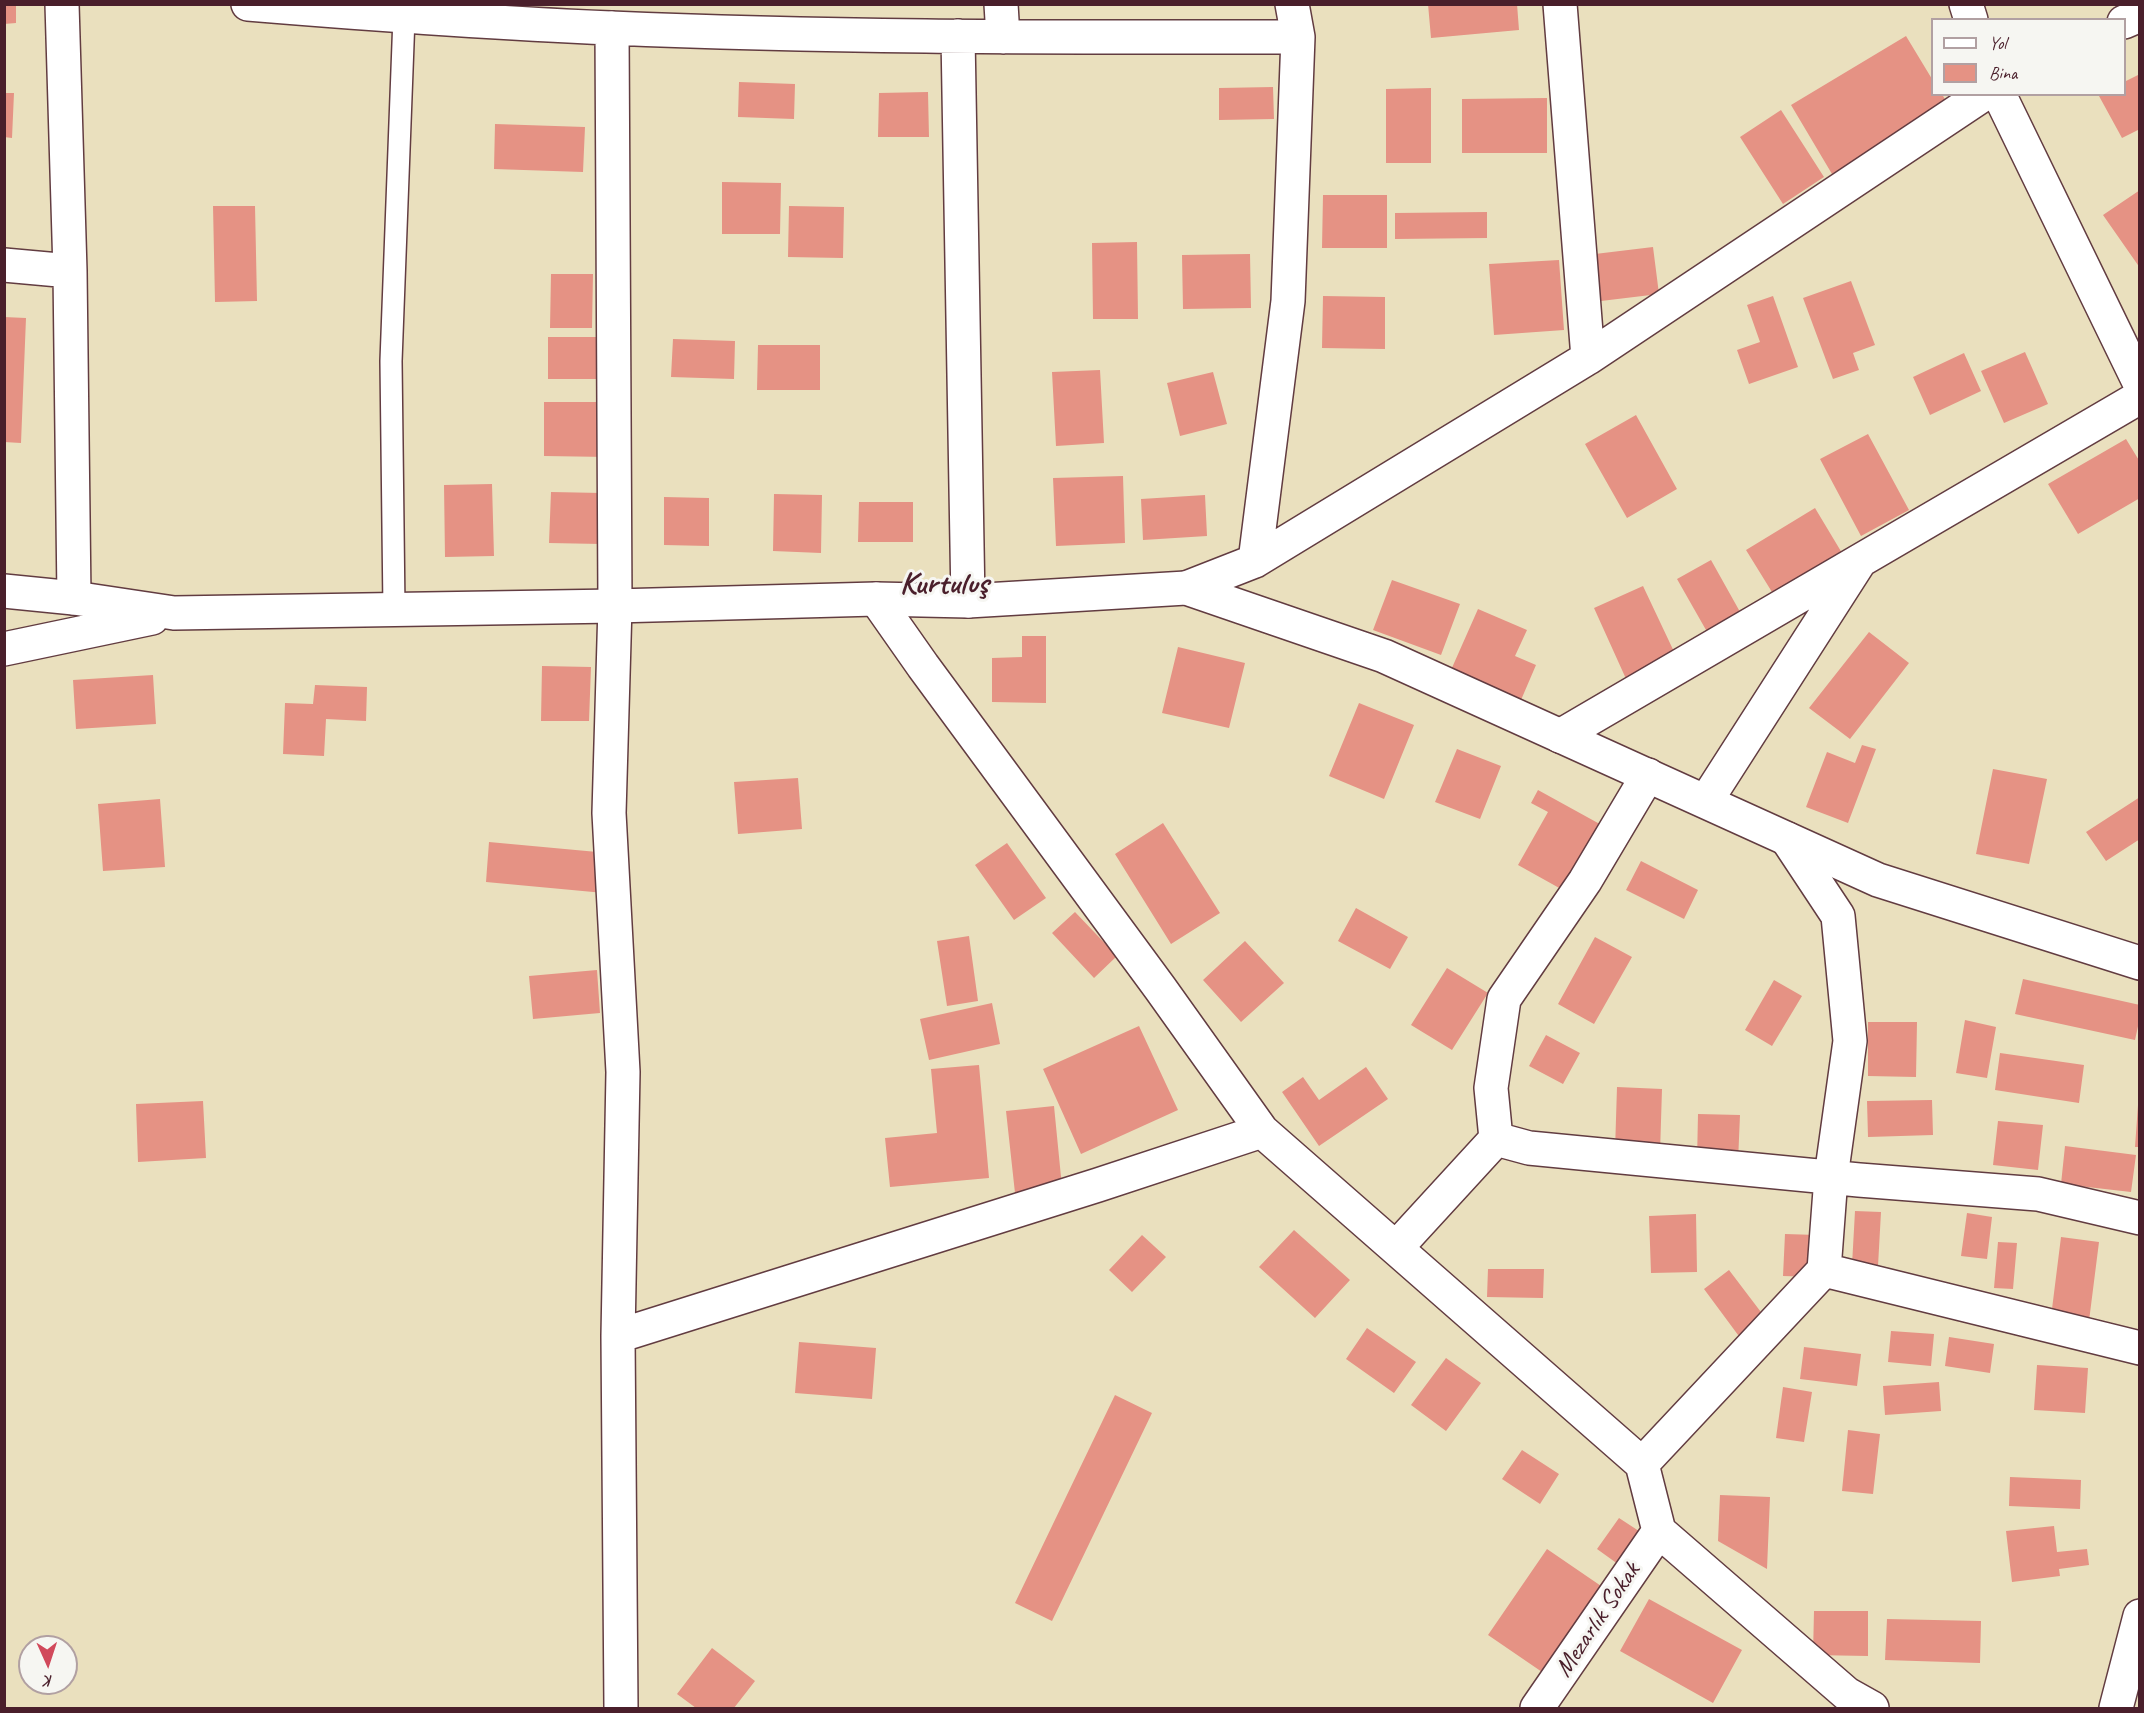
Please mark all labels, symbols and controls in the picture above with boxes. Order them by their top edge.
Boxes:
legend [1931,18,2126,96]
text: Yol [1989,32,2006,54]
text: Bina [1989,62,2017,84]
district label: Kurtuluş [900,566,988,604]
street label: Mezarlık Sokak [1548,1557,1648,1683]
north arrow [18,1635,78,1695]
text: K [44,1671,53,1691]

